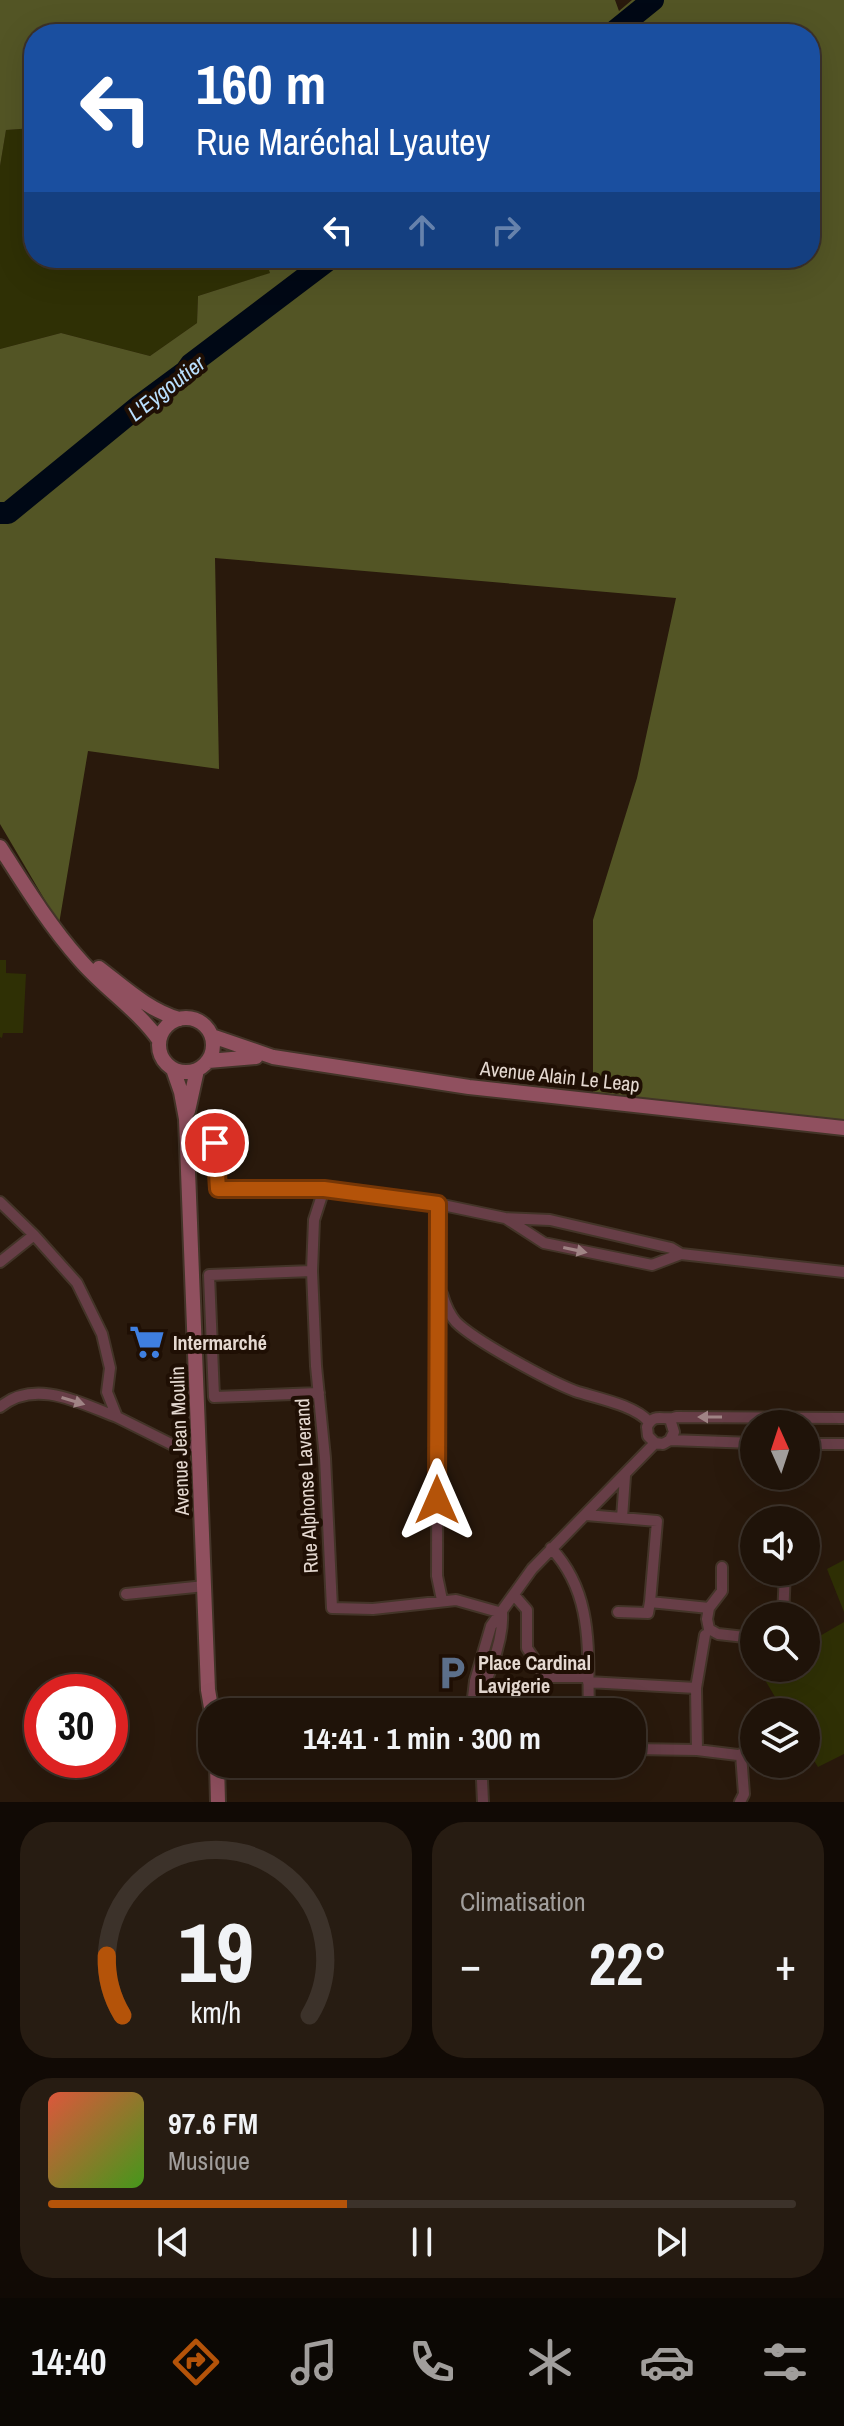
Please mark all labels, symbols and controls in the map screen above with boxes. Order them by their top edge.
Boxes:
text: 160 m [196,46,326,121]
icon: left [64,56,168,160]
text: Rue Maréchal Lyautey [196,118,490,166]
icon: left [316,208,360,252]
icon: ahead [400,208,444,252]
icon: right [484,208,528,252]
water label: L'Eygoutier [121,348,212,428]
street label: Avenue Alain Le Leap [478,1054,641,1098]
pin [181,1109,249,1177]
icon: arrive [193,1121,237,1165]
one-way arrow [563,1244,588,1257]
supermarket icon: Intermarché [128,1323,166,1361]
place label: Intermarché [173,1329,267,1356]
street label: Avenue Jean Moulin [163,1366,195,1517]
one-way arrow [61,1395,85,1408]
street label: Rue Alphonse Laverand [288,1398,324,1574]
north arrow [740,1410,820,1490]
map controls [740,1410,820,1778]
one-way arrow [697,1411,722,1423]
position arrow [395,1458,479,1542]
button: sound [740,1506,820,1586]
button: search [740,1602,820,1682]
place label: Place Cardinal Lavigerie [478,1649,591,1699]
parking icon: Place Cardinal Lavigerie [433,1654,471,1692]
speed limit sign: 30 [24,1674,128,1778]
button: layers [740,1698,820,1778]
text: 14:41 · 1 min · 300 m [303,1718,541,1758]
text: Climatisation [460,1884,586,1919]
text: 19 [178,1896,254,2008]
text: 22° [589,1923,667,2004]
text: − [460,1934,481,1994]
text: + [775,1934,796,1994]
text: km/h [191,1993,241,2032]
text: 97.6 FM [168,2103,258,2143]
text: Musique [168,2143,250,2178]
icon: previous [151,2220,195,2264]
icon: pause [400,2220,444,2264]
icon: next [649,2220,693,2264]
icon: directions [168,2334,224,2390]
icon: music [286,2334,342,2390]
icon: phone [404,2334,460,2390]
icon: climate [522,2334,578,2390]
icon: car [639,2334,695,2390]
icon: filters [757,2334,813,2390]
text: 14:40 [31,2338,106,2386]

